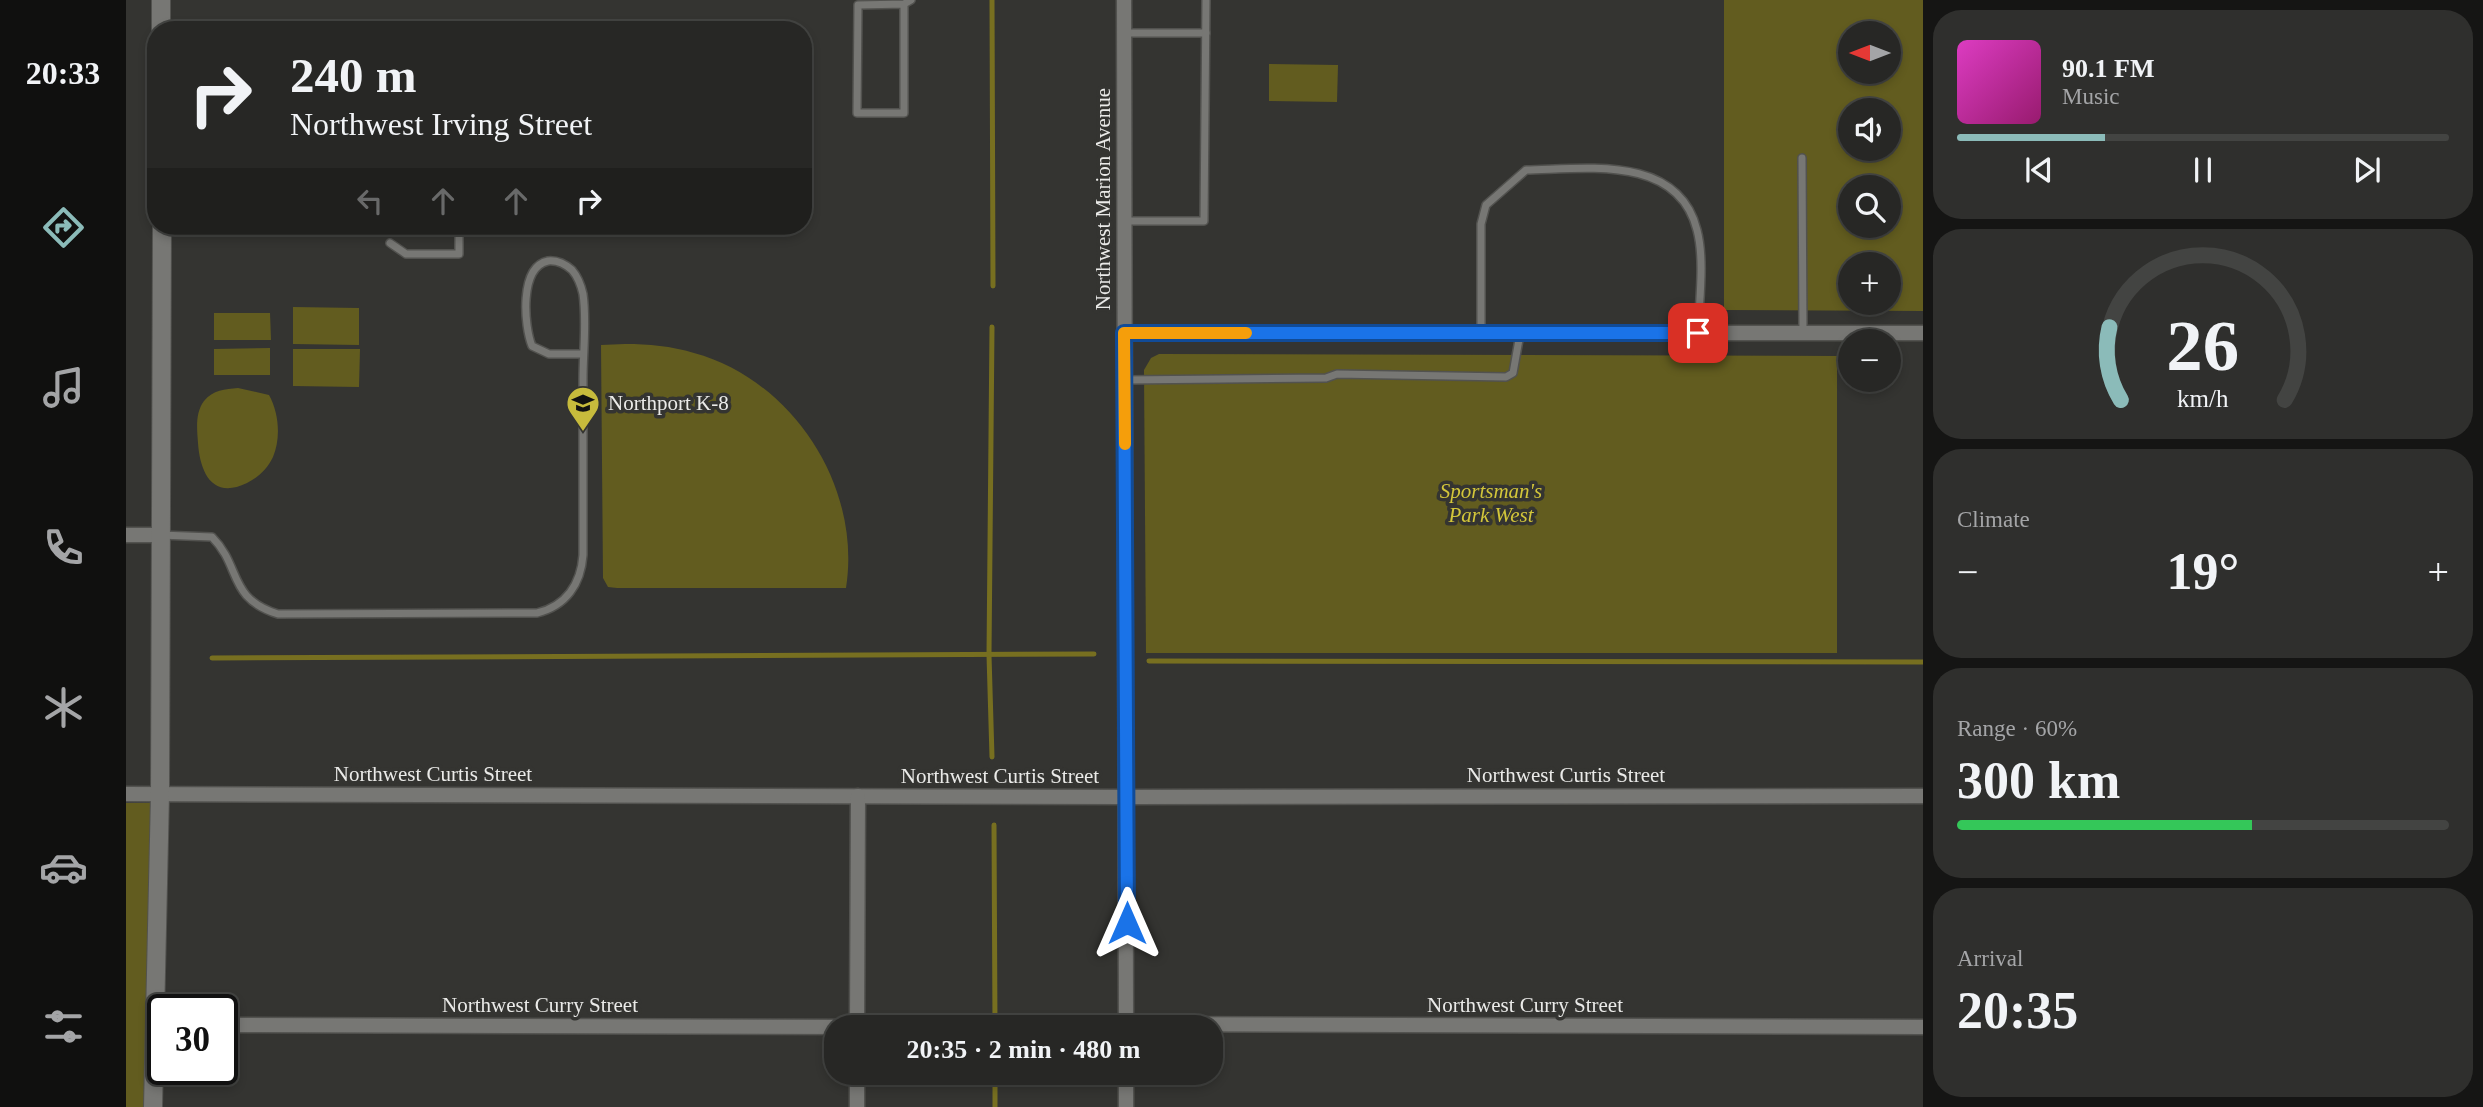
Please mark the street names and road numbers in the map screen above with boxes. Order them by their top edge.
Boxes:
street label: Northwest Marion Avenue [1091,88,1115,310]
street label: Northwest Curtis Street [334,762,532,786]
street label: Northwest Curtis Street [1467,763,1665,787]
street label: Northwest Curtis Street [901,764,1099,788]
street label: Northwest Curry Street [442,993,638,1017]
street label: Northwest Curry Street [1427,993,1623,1017]

